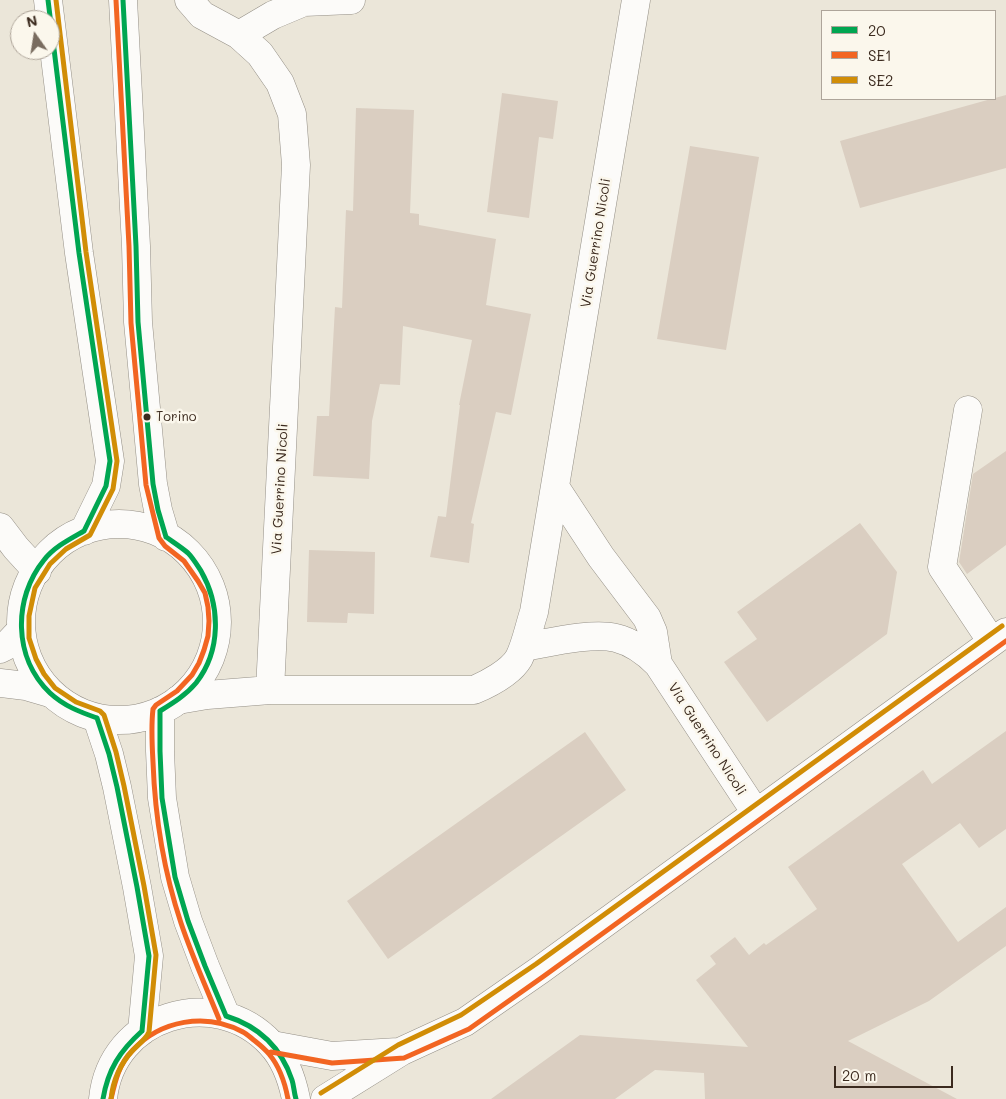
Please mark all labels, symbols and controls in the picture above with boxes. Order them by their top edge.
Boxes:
north arrow [10,10,60,60]
text: N [24,10,39,31]
legend [821,10,996,100]
text: 20 [868,20,886,40]
text: SE1 [868,45,892,65]
text: SE2 [868,70,893,90]
street label: Via Guerrino Nicoli [577,177,615,309]
place label: Torino [156,409,196,425]
marker: Torino [142,412,152,422]
street label: Via Guerrino Nicoli [268,423,292,555]
street label: Via Guerrino Nicoli [664,679,750,799]
scale bar [836,1056,955,1088]
text: 20 m [842,1065,876,1085]

